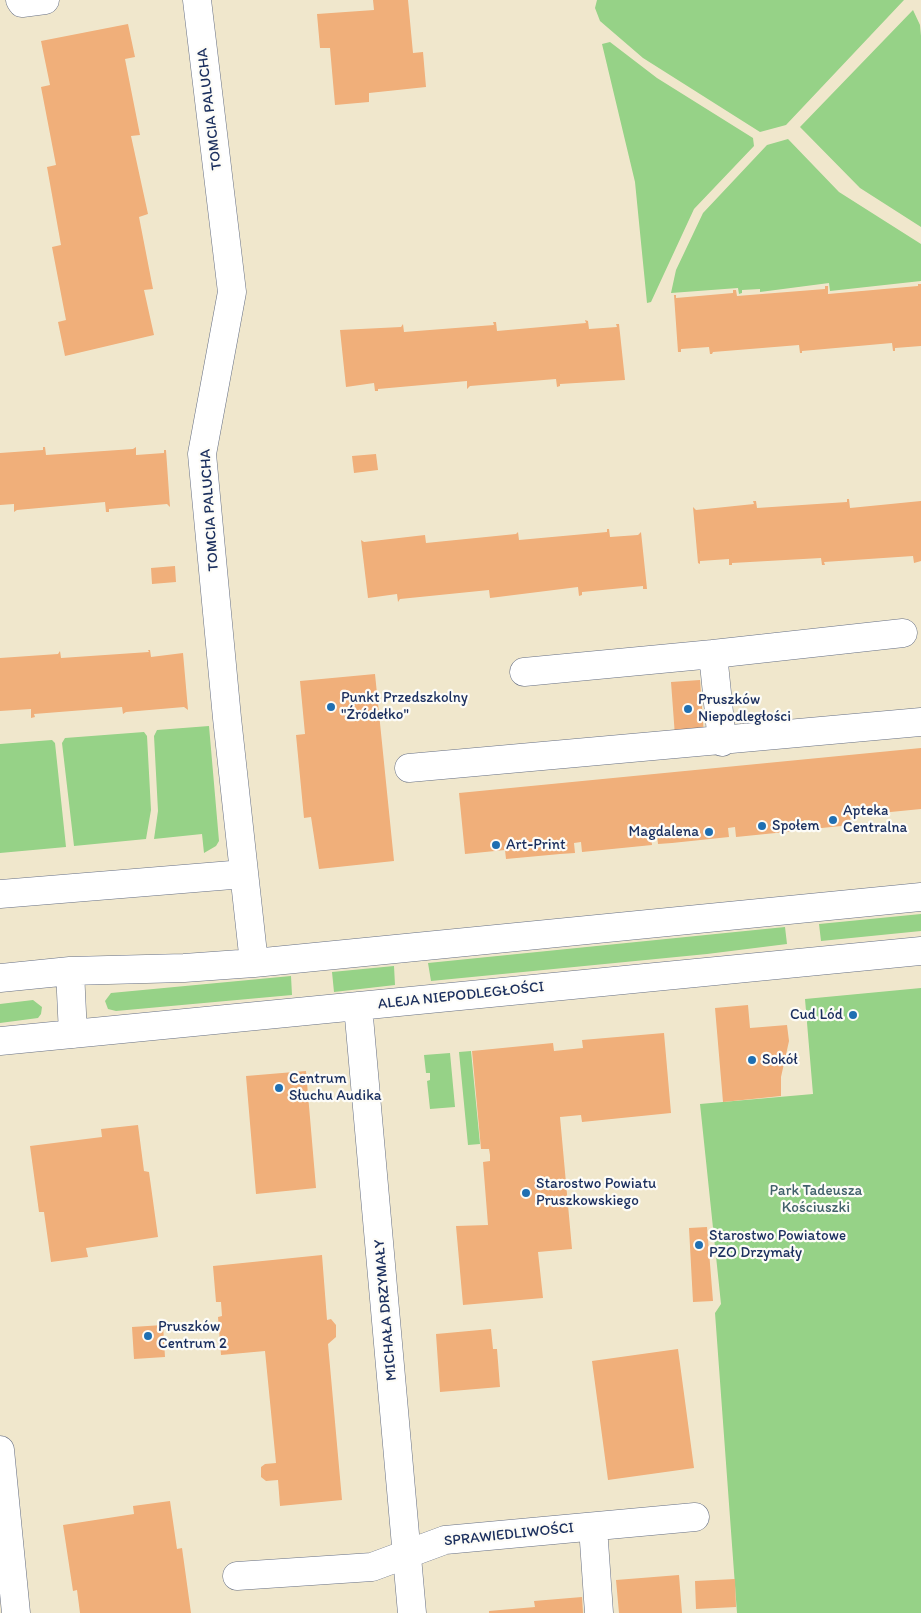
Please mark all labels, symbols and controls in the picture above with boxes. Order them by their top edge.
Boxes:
street label: TOMCIA PALUCHA [194,47,226,171]
street label: TOMCIA PALUCHA [197,448,223,572]
place label: Punkt Przedszkolny "Źródełko" [341,689,468,724]
place label: Pruszków Niepodległości [698,691,791,726]
marker: Punkt Przedszkolny "Źródełko" [325,701,337,713]
marker: Pruszków Niepodległości [682,703,694,715]
place label: Apteka Centralna [843,802,907,837]
marker: Apteka Centralna [827,814,839,826]
place label: Społem [772,817,820,835]
marker: Społem [756,820,768,832]
place label: Magdalena [629,823,699,841]
marker: Magdalena [703,826,715,838]
place label: Art-Print [506,836,566,854]
marker: Art-Print [490,839,502,851]
street label: ALEJA NIEPODLEGŁOŚCI [377,978,545,1014]
place label: Cud Lód [790,1006,843,1024]
marker: Cud Lód [847,1009,859,1021]
place label: Sokół [762,1051,798,1069]
marker: Sokół [746,1054,758,1066]
place label: Centrum Słuchu Audika [289,1070,382,1105]
marker: Centrum Słuchu Audika [273,1082,285,1094]
place label: Starostwo Powiatu Pruszkowskiego [536,1175,656,1210]
park label: Park Tadeusza Kościuszki [770,1182,862,1217]
marker: Starostwo Powiatu Pruszkowskiego [520,1187,532,1199]
place label: Starostwo Powiatowe PZO Drzymały [709,1227,846,1262]
street label: MICHAŁA DRZYMAŁY [371,1238,401,1382]
marker: Starostwo Powiatowe PZO Drzymały [693,1239,705,1251]
place label: Pruszków Centrum 2 [158,1318,227,1353]
marker: Pruszków Centrum 2 [142,1330,154,1342]
street label: SPRAWIEDLIWOŚCI [443,1519,575,1551]

